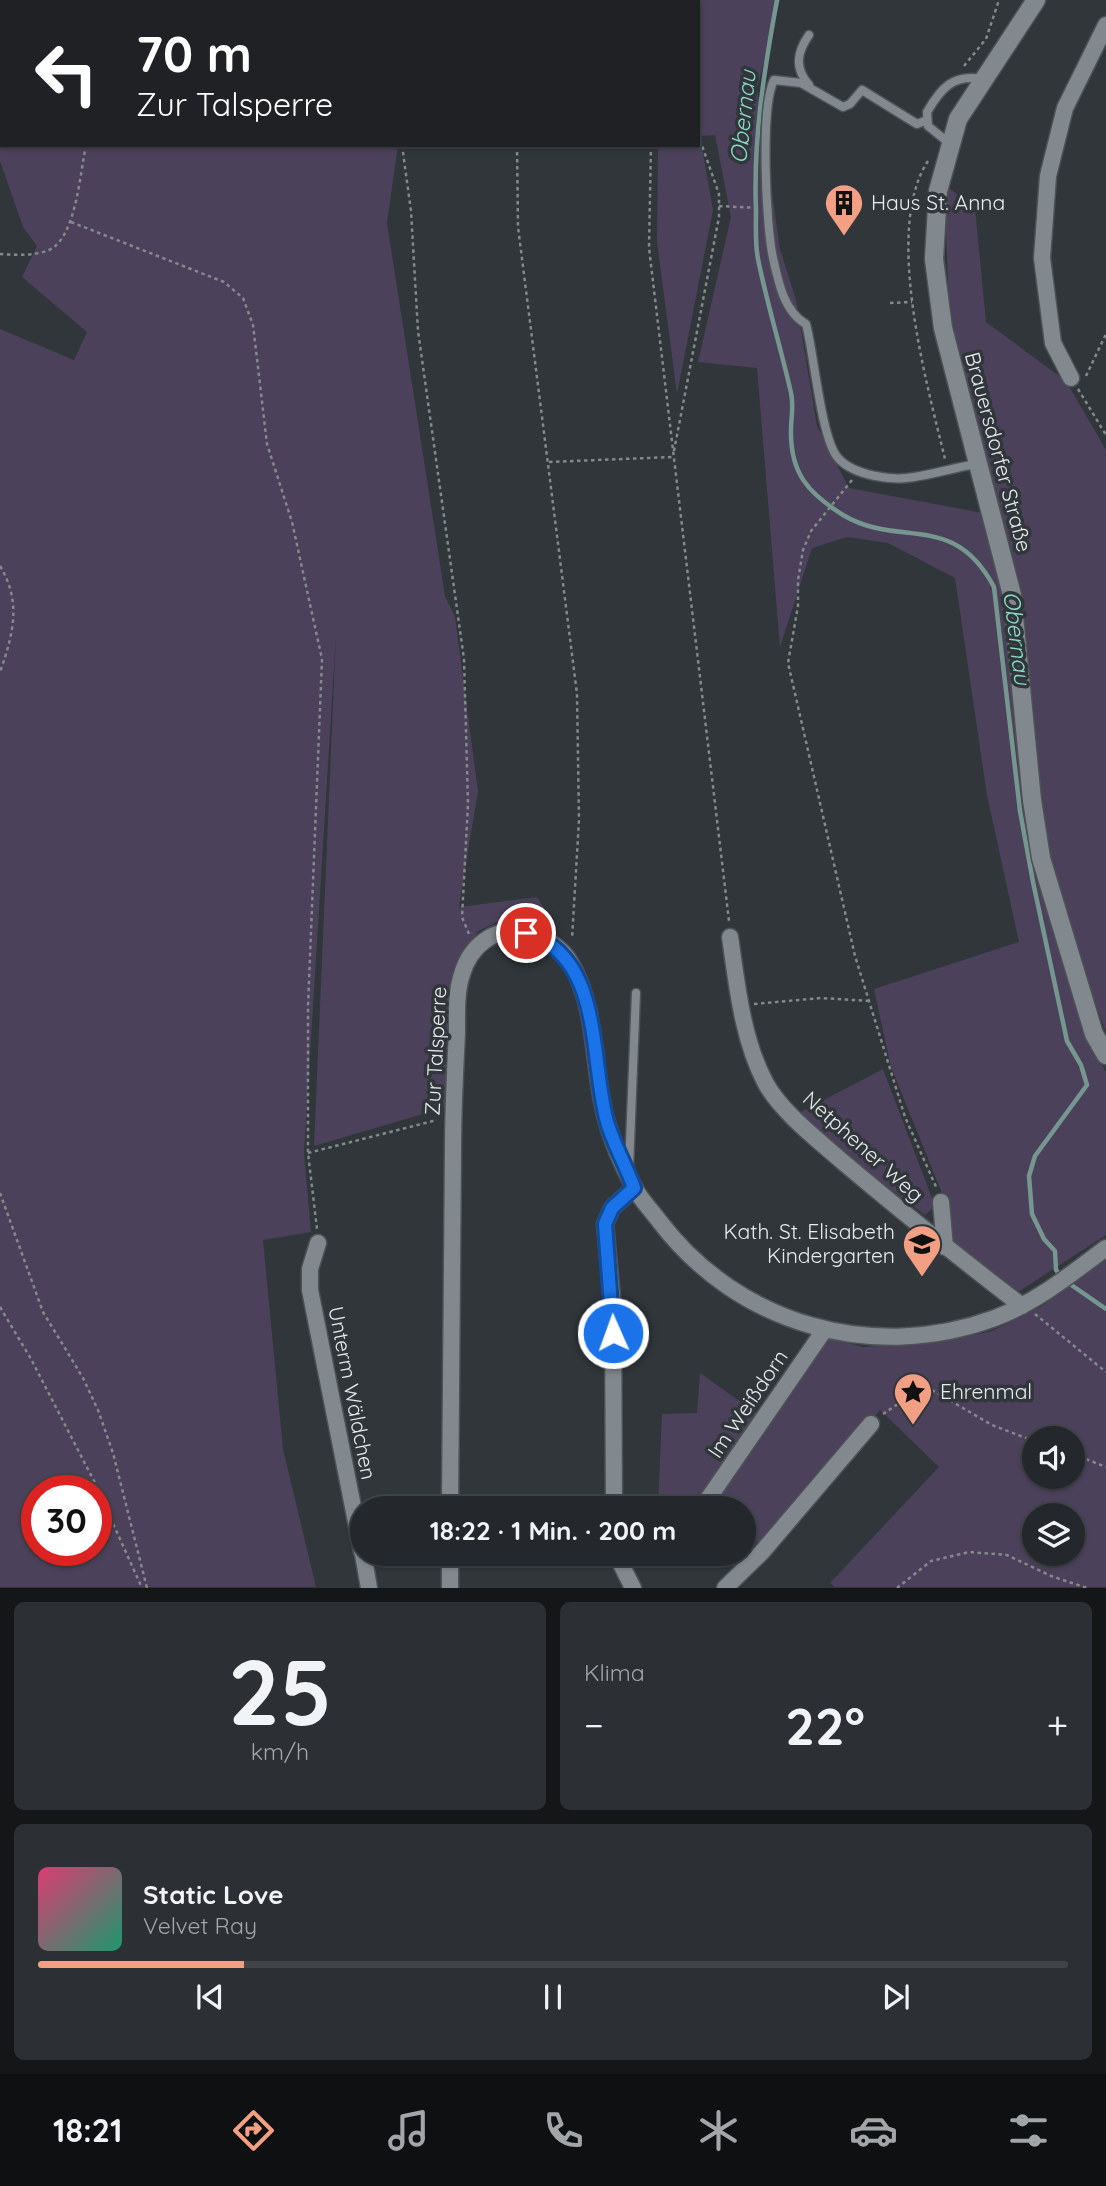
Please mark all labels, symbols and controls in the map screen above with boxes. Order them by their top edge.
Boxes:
text: 70 m [136,23,252,84]
icon: left [21,28,112,119]
water label: Obernau [723,67,762,165]
text: Zur Talsperre [136,84,333,124]
building icon: Haus St. Anna [823,182,865,237]
place label: Haus St. Anna [871,189,1005,215]
street label: Brauersdorfer Straße [960,349,1038,554]
water label: Obernau [997,590,1038,688]
pin [496,903,556,963]
icon: arrive [507,914,545,952]
street label: Zur Talsperre [419,986,451,1116]
street label: Netphener Weg [798,1085,929,1207]
place label: Kath. St. Elisabeth Kindergarten [723,1218,895,1268]
school or university icon: Kath. St. Elisabeth Kindergarten [901,1223,943,1278]
position arrow [576,1296,650,1370]
street label: Unterm Wäldchen [323,1304,383,1482]
street label: Im Weißdorn [701,1344,793,1462]
place icon: Ehrenmal [892,1371,934,1426]
place label: Ehrenmal [940,1378,1032,1404]
map controls [1022,1426,1085,1566]
button: sound [1022,1426,1085,1489]
speed limit sign: 30 [21,1475,112,1566]
button: layers [1022,1503,1085,1566]
text: 18:22 · 1 Min. · 200 m [430,1514,676,1547]
text: 25 [228,1634,332,1748]
text: Klima [584,1658,645,1687]
text: 22° [785,1693,865,1758]
text: − [584,1701,604,1749]
text: + [1047,1701,1068,1749]
text: km/h [251,1737,309,1766]
text: Static Love [143,1878,284,1911]
text: Velvet Ray [143,1911,257,1940]
icon: previous [191,1978,229,2016]
icon: pause [534,1978,572,2016]
icon: next [877,1978,915,2016]
icon: directions [229,2106,278,2155]
icon: music [384,2106,433,2155]
icon: phone [539,2106,588,2155]
icon: climate [694,2106,743,2155]
icon: car [849,2106,898,2155]
icon: filters [1004,2106,1053,2155]
text: 18:21 [53,2110,122,2150]

